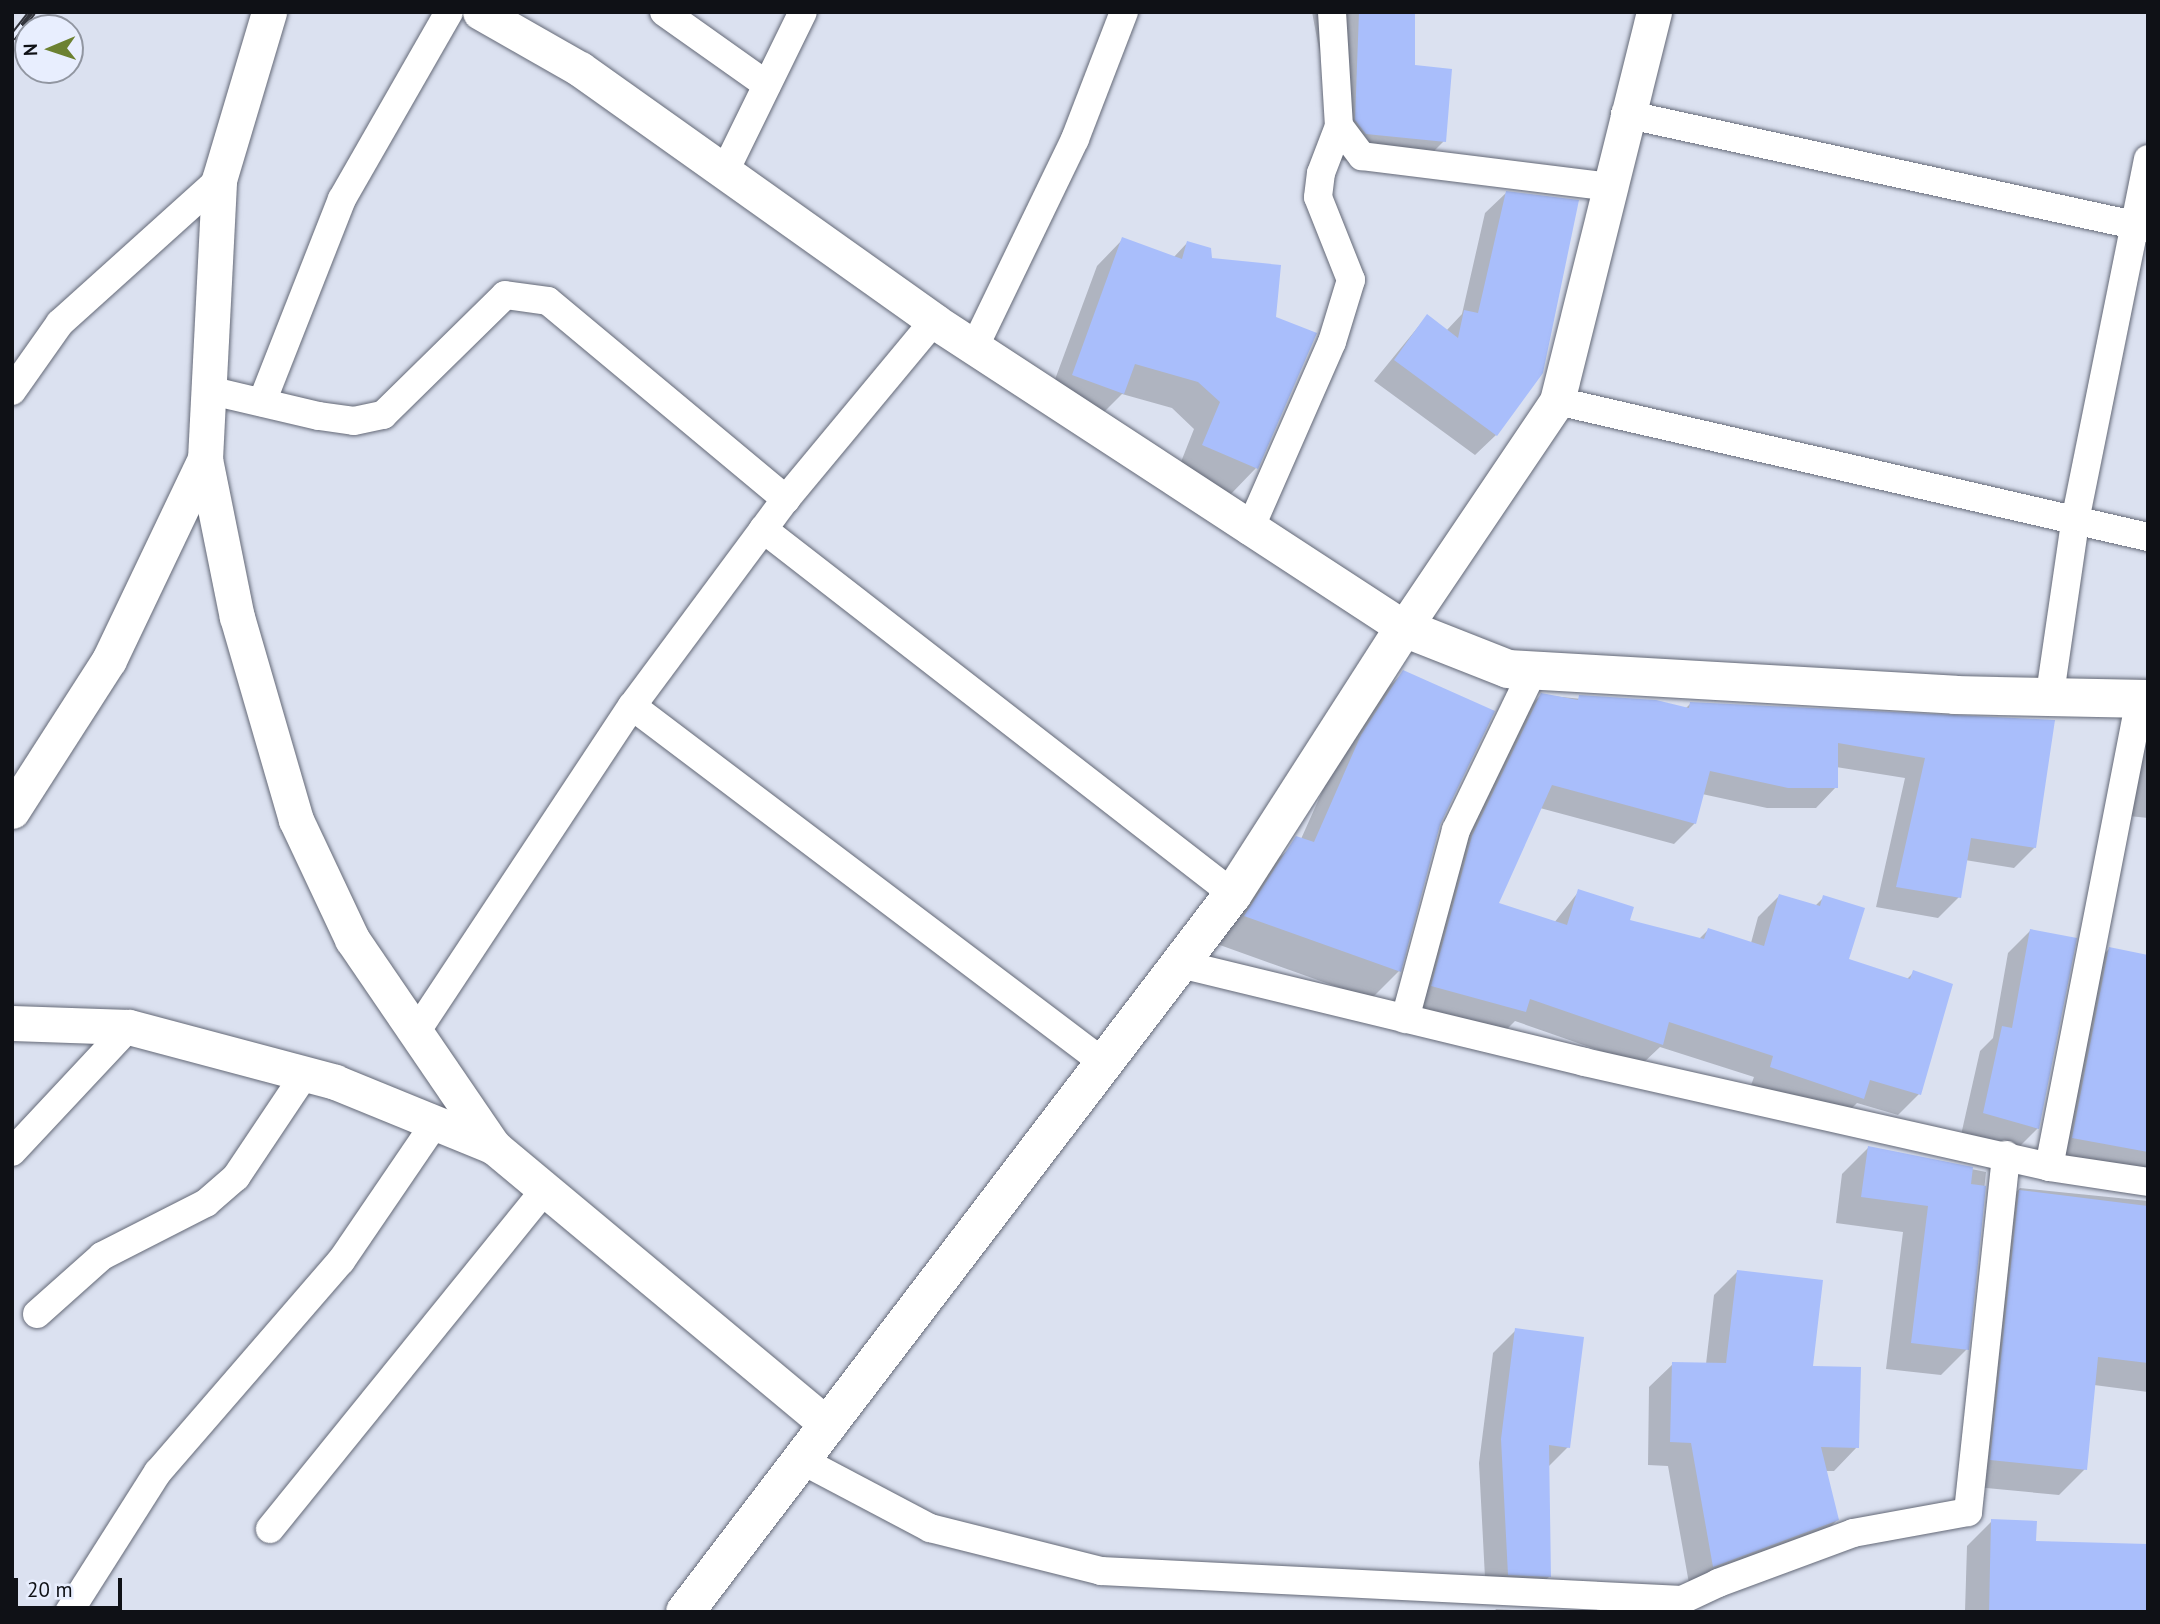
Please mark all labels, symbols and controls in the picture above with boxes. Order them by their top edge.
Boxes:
north arrow [14,14,84,84]
text: N [18,43,42,56]
scale bar [18,1564,126,1608]
text: 20 m [27,1576,73,1603]

